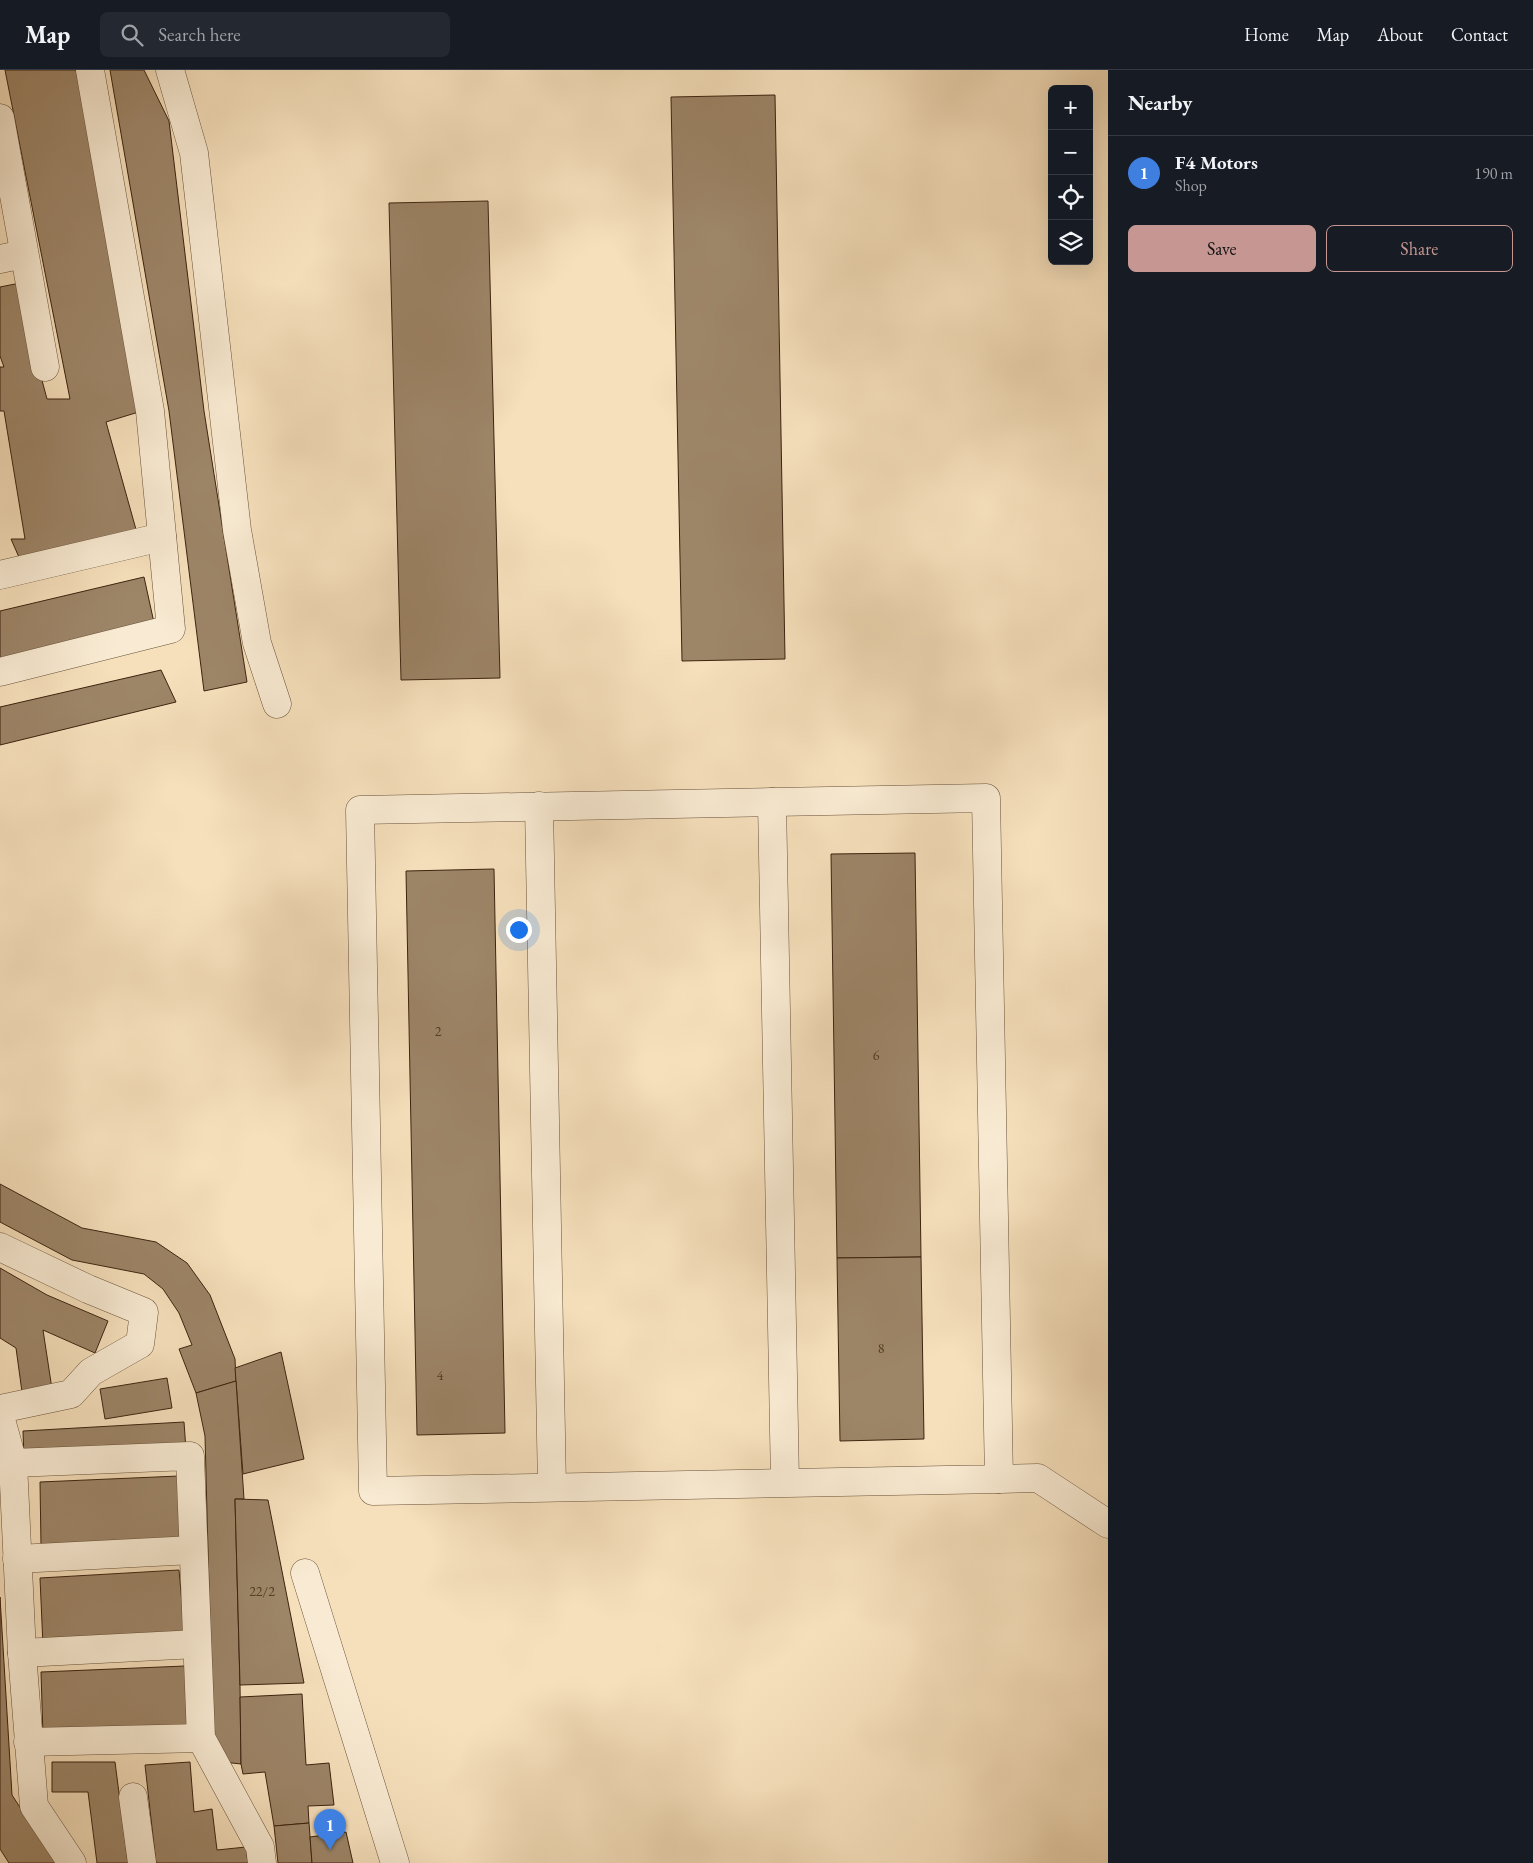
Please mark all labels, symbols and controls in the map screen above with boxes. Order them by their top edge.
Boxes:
search box [100,12,450,57]
text: Map [25,19,70,50]
icon: search [118,21,146,49]
text: Search here [158,22,241,47]
text: Home [1244,23,1289,46]
text: Map [1317,23,1349,46]
text: About [1377,23,1423,46]
text: Contact [1451,23,1508,46]
map controls [1048,85,1093,265]
button: + [1048,85,1093,130]
text: Nearby [1128,89,1192,116]
button: − [1048,130,1093,175]
text: F4 Motors [1175,150,1258,175]
text: 1 [1140,163,1148,184]
text: 190 m [1474,163,1513,184]
button: locate [1048,175,1093,220]
text: Shop [1175,175,1207,196]
button: layers [1048,220,1093,265]
button: Save [1128,225,1316,272]
button: Share [1326,225,1513,272]
your location [506,917,532,943]
house number: 2 [435,1022,442,1040]
house number: 6 [873,1046,880,1064]
house number: 8 [878,1339,885,1357]
house number: 4 [437,1366,444,1384]
house number: 22/2 [249,1582,275,1600]
pin: 1 [314,1809,346,1850]

